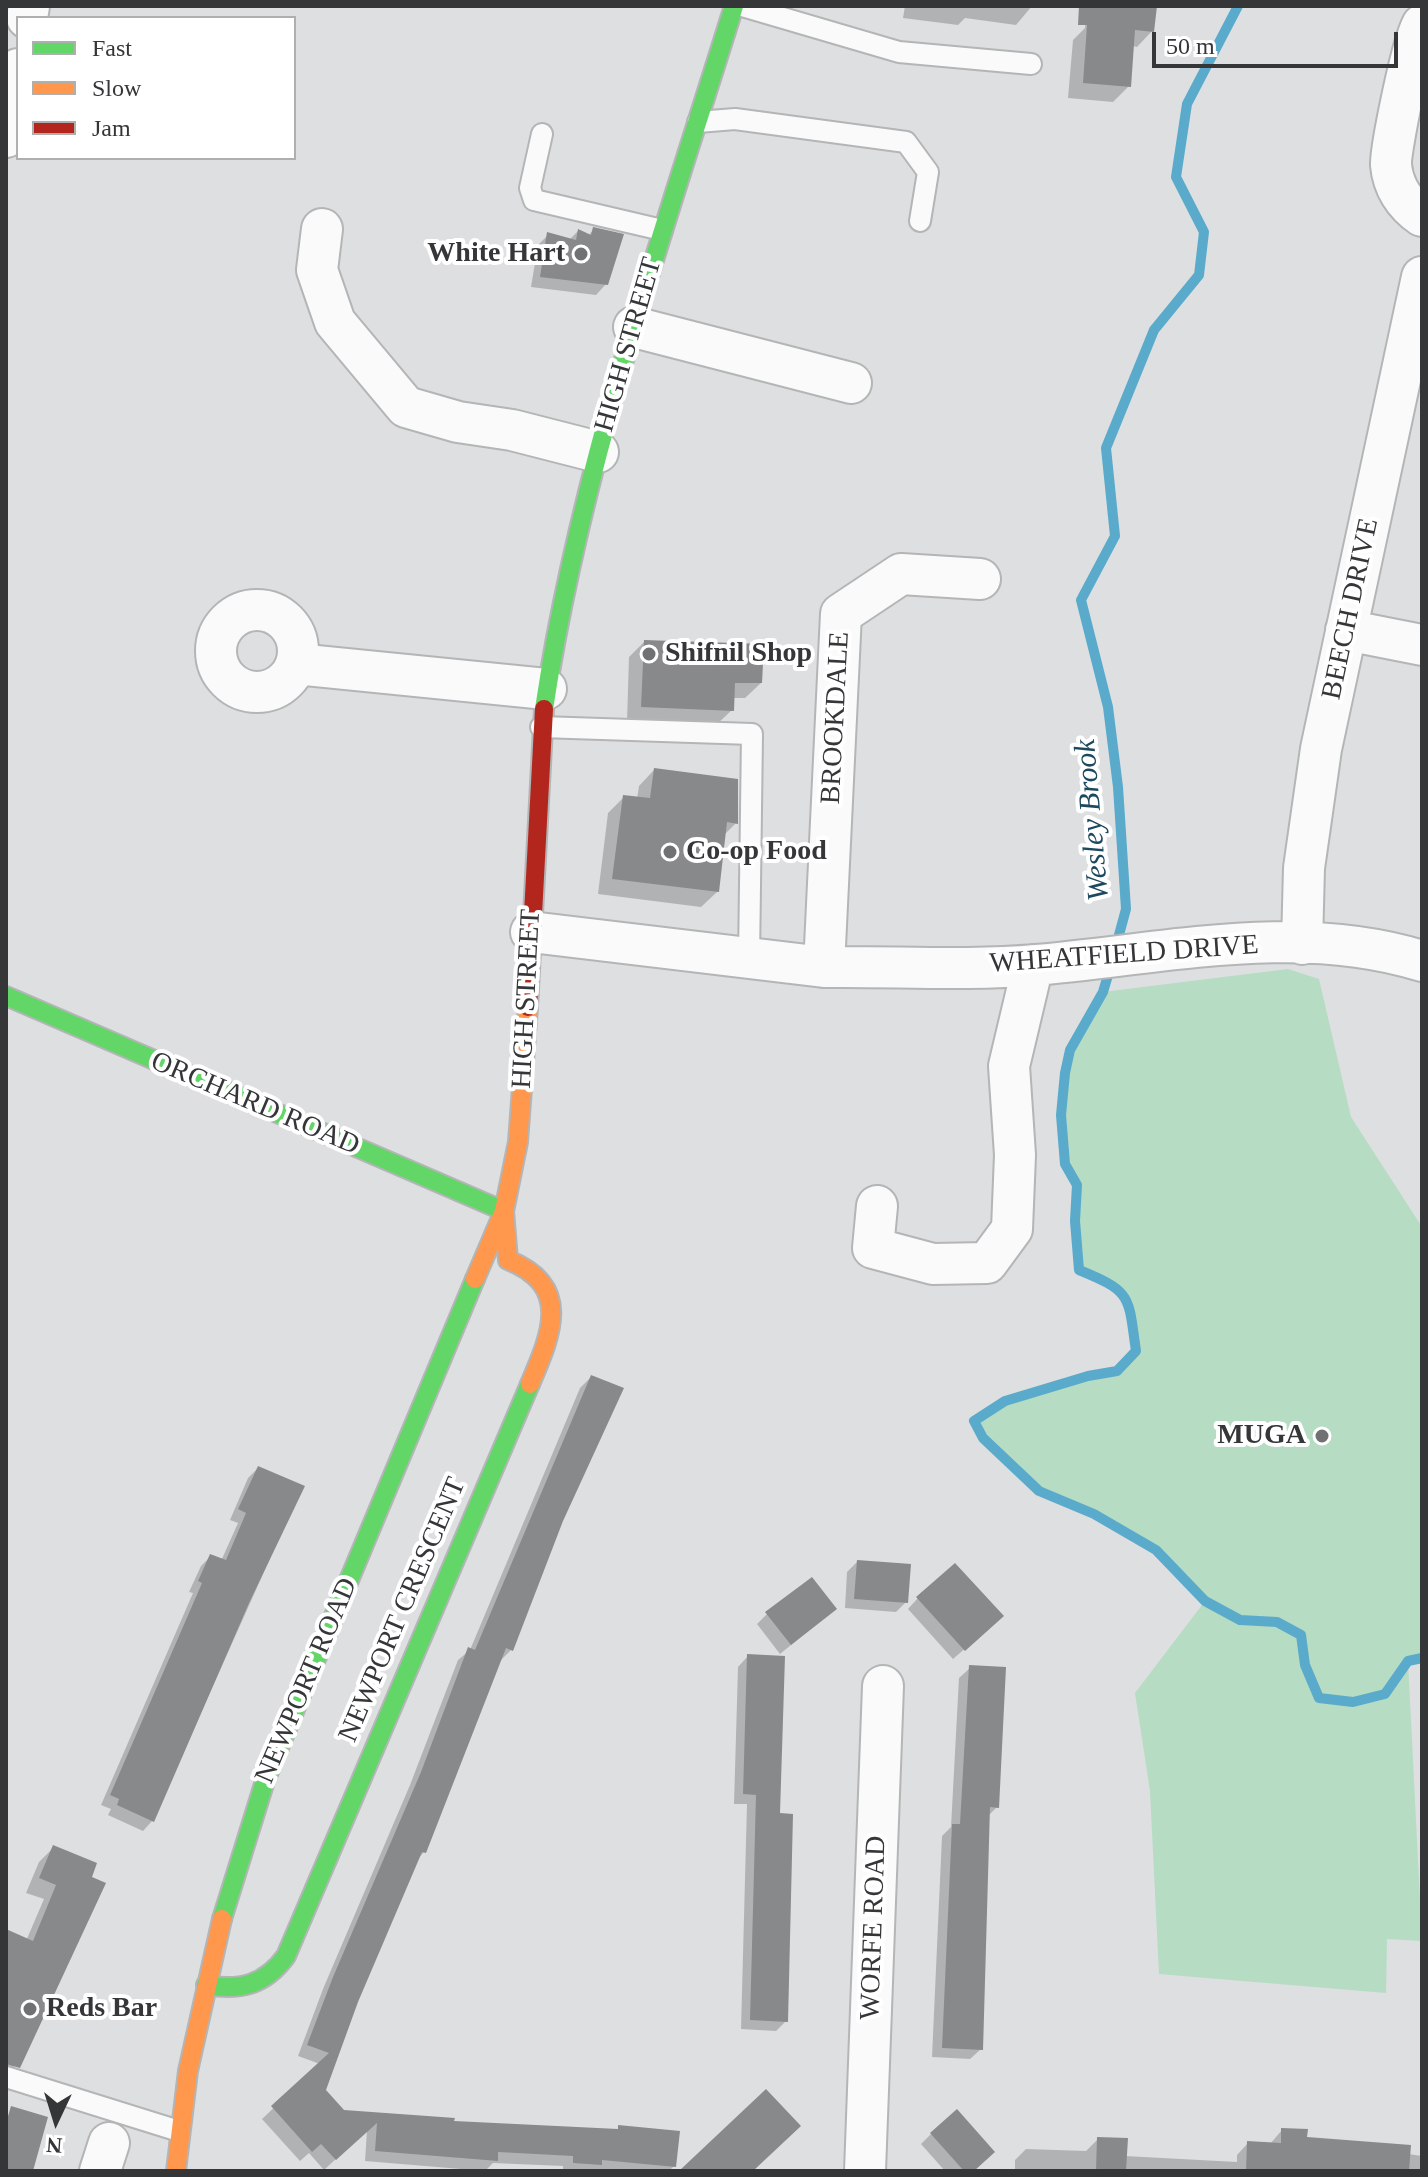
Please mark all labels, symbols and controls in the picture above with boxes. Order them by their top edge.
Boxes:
legend [16,16,296,160]
scale bar [1156,16,1402,66]
text: 50 m [1166,33,1215,59]
text: Fast [92,35,132,61]
text: Slow [92,75,141,101]
text: Jam [92,115,131,141]
place label: White Hart [427,237,565,271]
marker: White Hart [572,245,590,263]
street label: HIGH STREET [588,254,670,436]
street label: BEECH DRIVE [1315,515,1387,703]
street label: BROOKDALE [815,631,857,805]
place label: Shifnil Shop [665,637,812,671]
marker: Shifnil Shop [640,645,658,663]
water label: Wesley Brook [1068,738,1118,902]
place label: Co-op Food [686,835,827,869]
marker: Co-op Food [661,843,679,861]
street label: HIGH STREET [506,908,548,1090]
street label: WHEATFIELD DRIVE [988,929,1260,981]
street label: ORCHARD ROAD [146,1045,364,1163]
place label: MUGA [1217,1419,1306,1453]
marker: MUGA [1313,1427,1331,1445]
street label: NEWPORT CRESCENT [332,1473,474,1747]
street label: NEWPORT ROAD [249,1573,365,1789]
street label: WORFE ROAD [854,1835,894,2021]
place label: Reds Bar [46,1992,157,2026]
marker: Reds Bar [21,2000,39,2018]
north arrow [16,2081,96,2161]
text: N [46,2132,63,2158]

